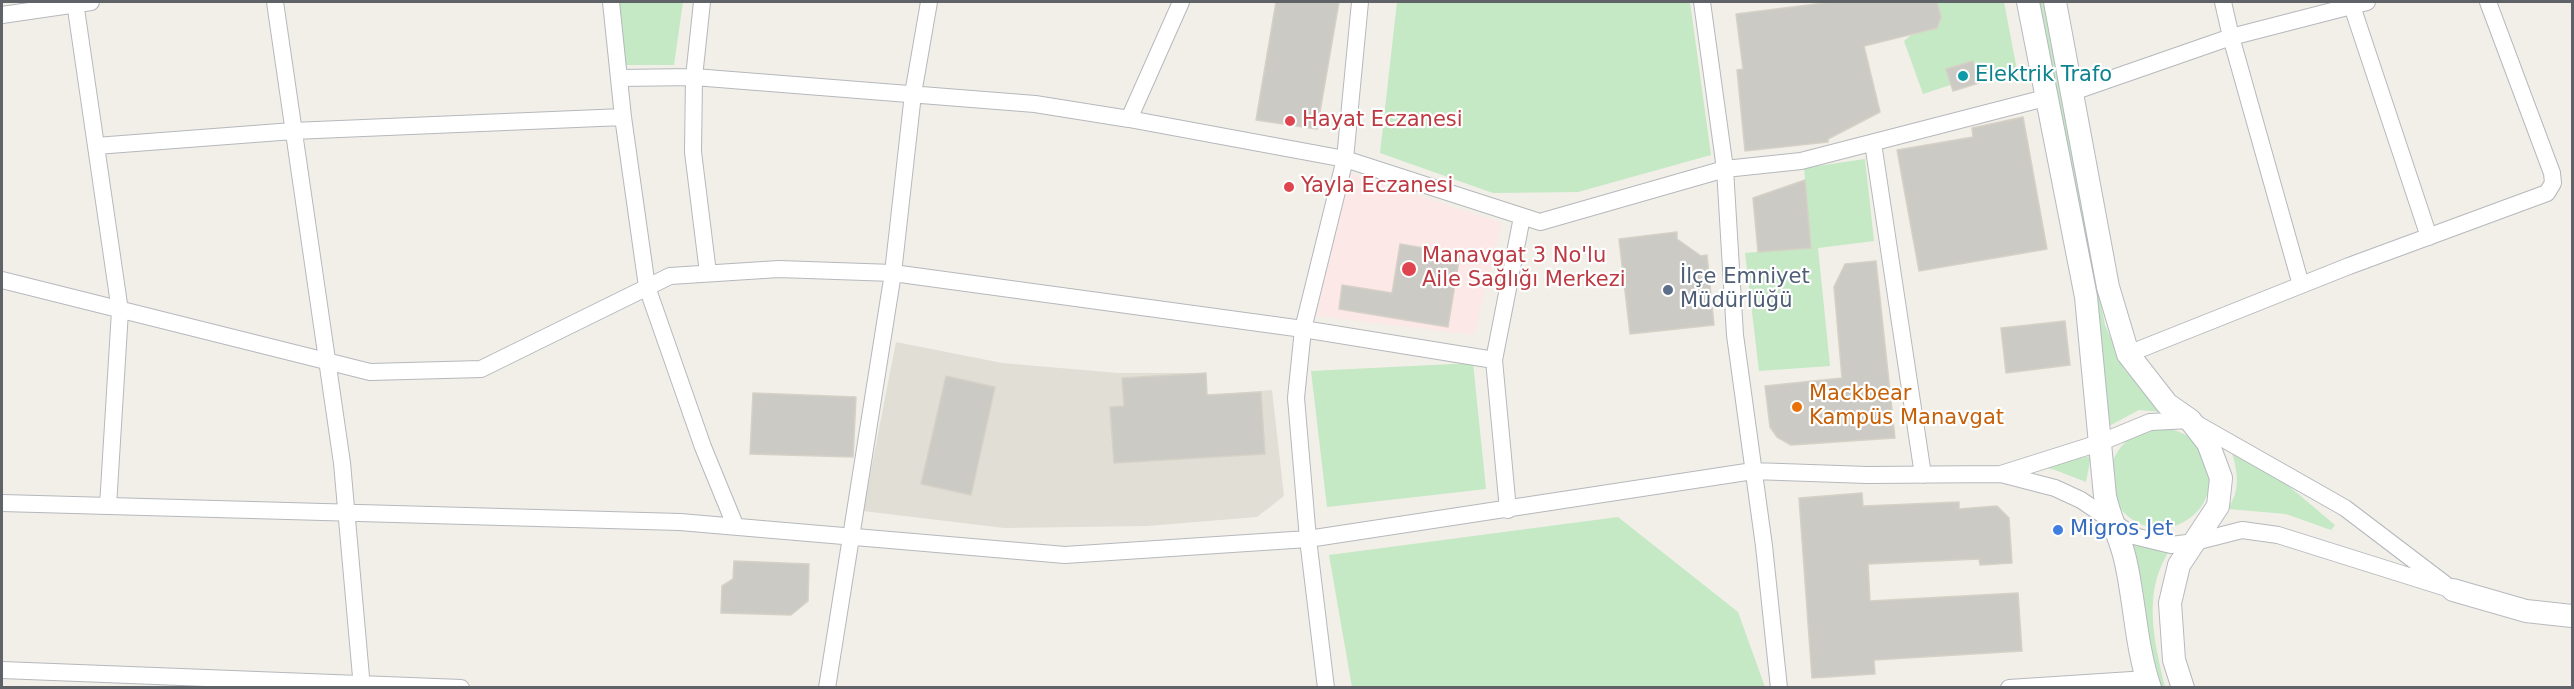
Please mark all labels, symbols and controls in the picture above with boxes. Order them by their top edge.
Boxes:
place label: Elektrik Trafo [1975,63,2112,89]
marker: Elektrik Trafo [1956,69,1970,83]
place label: Hayat Eczanesi [1302,108,1463,134]
marker: Hayat Eczanesi [1283,114,1297,128]
place label: Yayla Eczanesi [1301,174,1453,200]
marker: Yayla Eczanesi [1282,180,1296,194]
place label: Manavgat 3 No'lu Aile Sağlığı Merkezi [1422,244,1626,294]
marker: Manavgat 3 No'lu Aile Sağlığı Merkezi [1400,260,1418,278]
place label: İlçe Emniyet Müdürlüğü [1680,265,1810,315]
marker: İlçe Emniyet Müdürlüğü [1661,283,1675,297]
place label: Mackbear Kampüs Manavgat [1809,382,2004,432]
marker: Mackbear Kampüs Manavgat [1790,400,1804,414]
place label: Migros Jet [2070,517,2173,543]
marker: Migros Jet [2051,523,2065,537]

